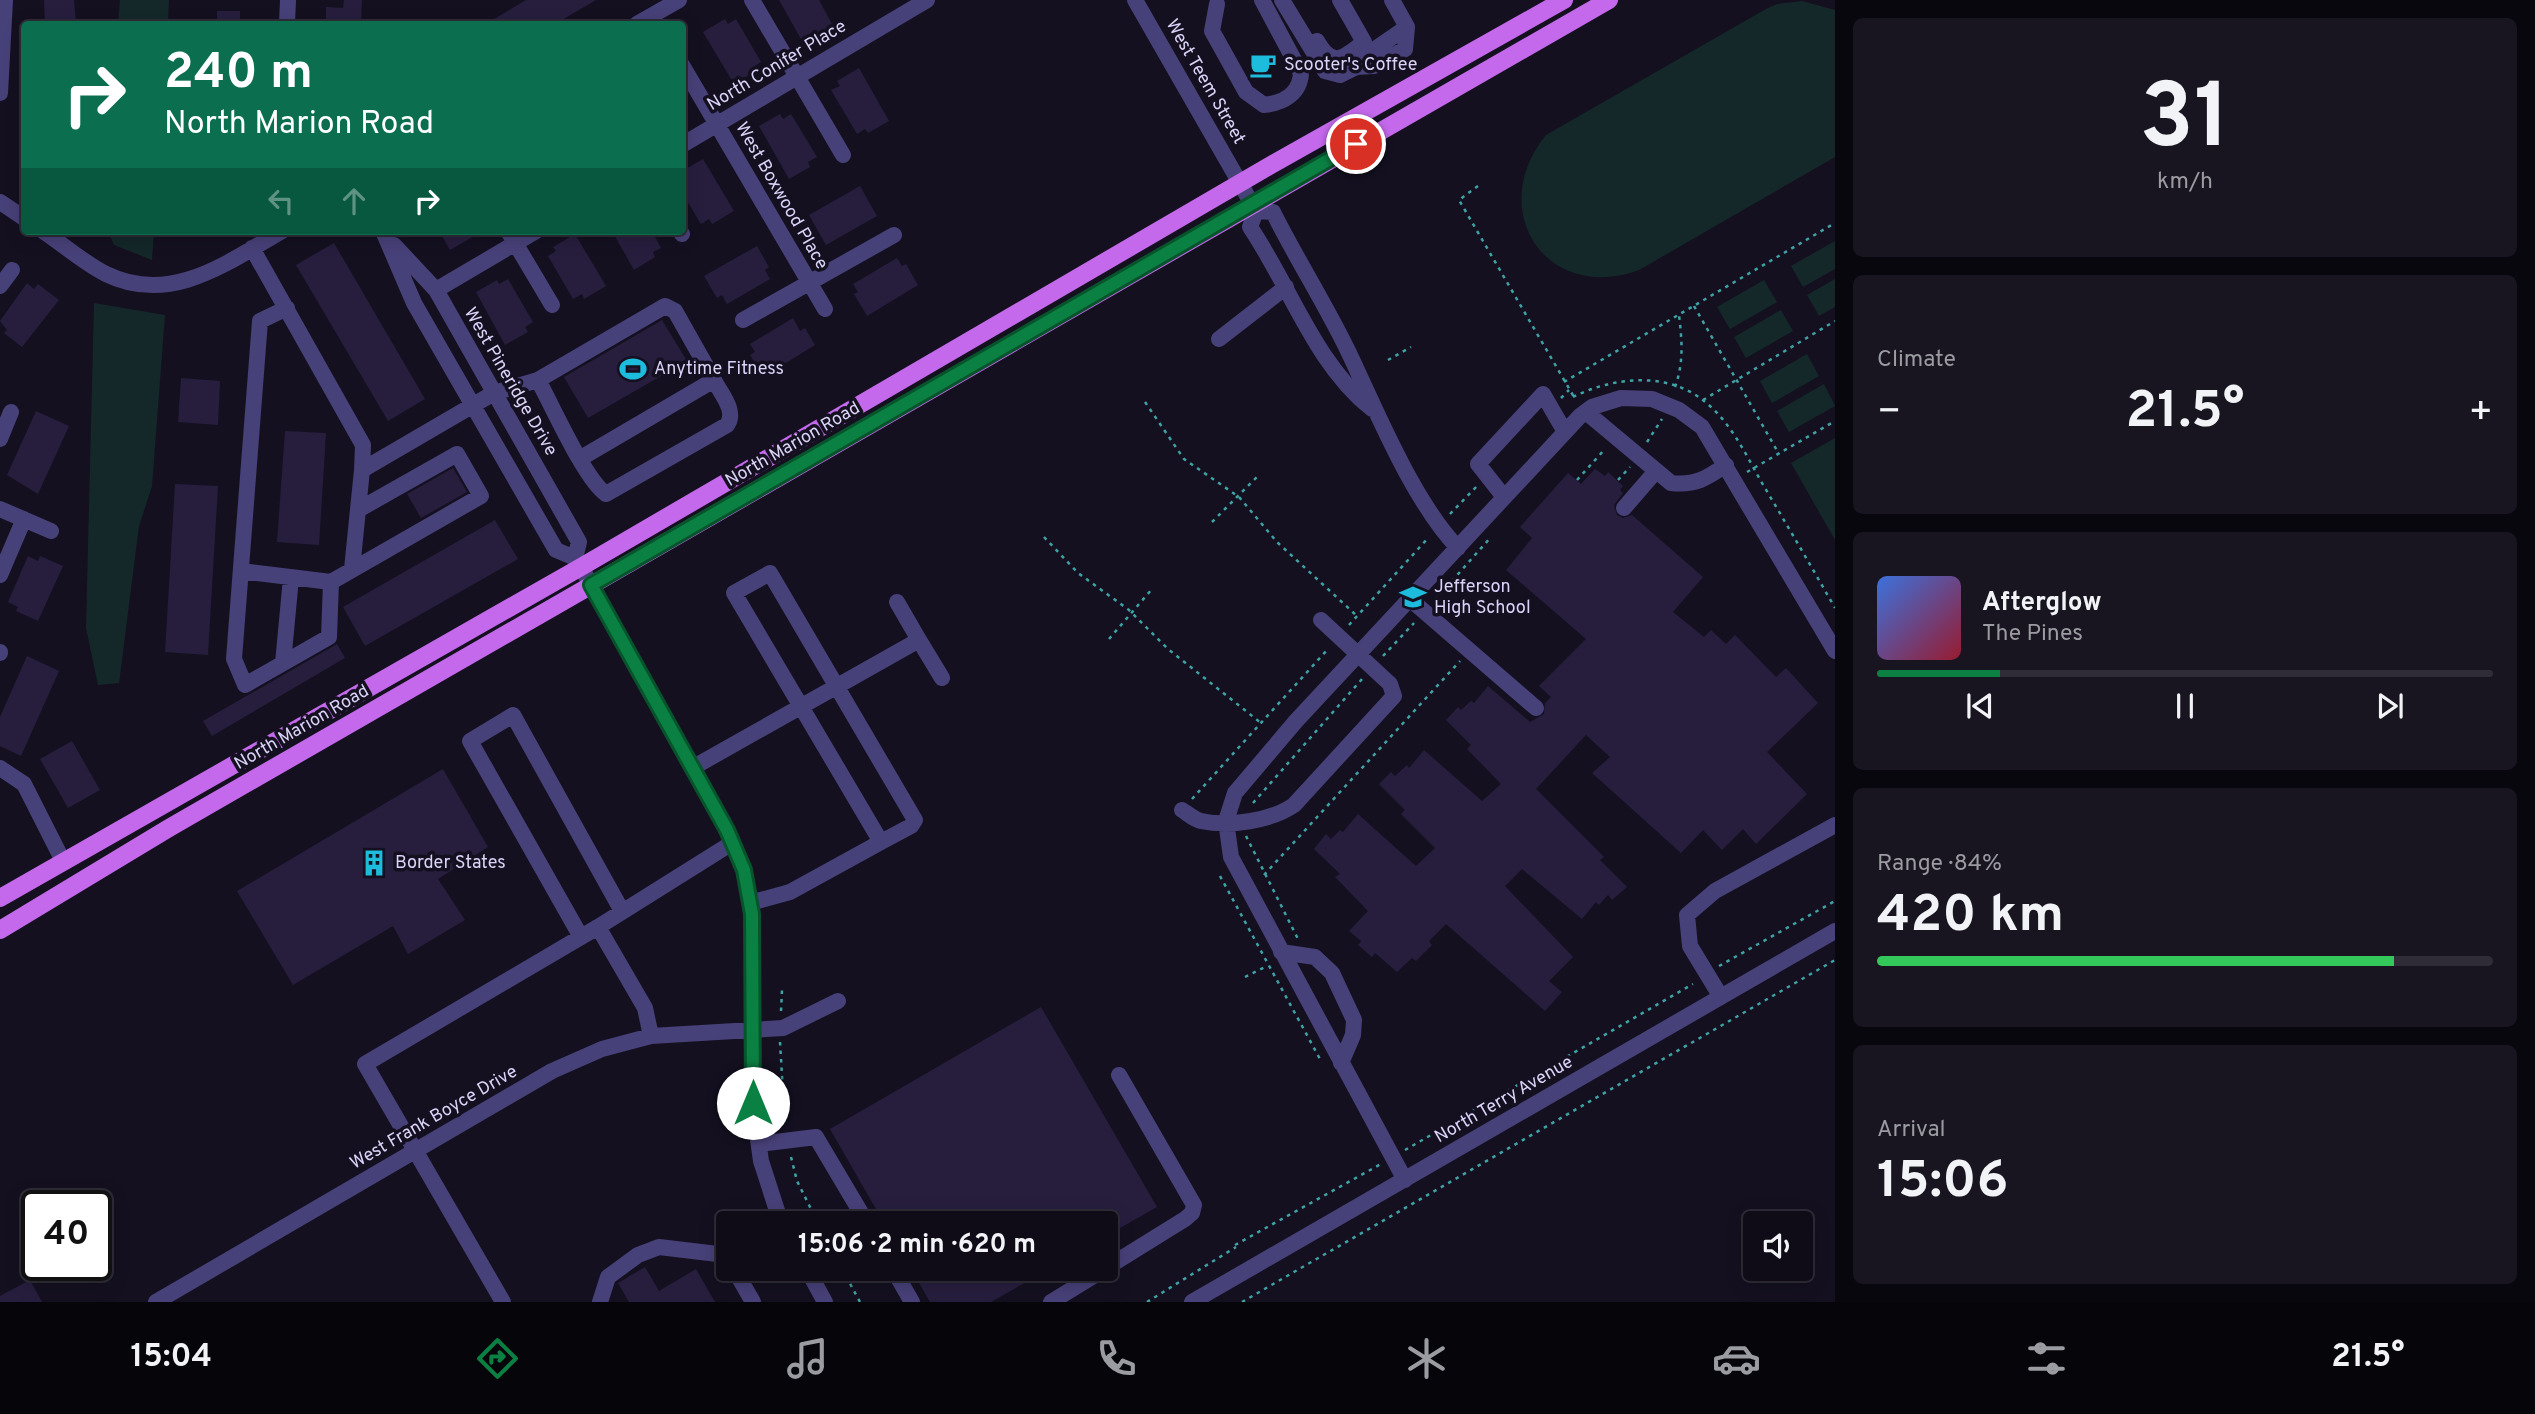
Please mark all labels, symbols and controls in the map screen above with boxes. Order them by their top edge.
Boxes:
street label: North Conifer Place [703,15,851,117]
street label: West Teem Street [1160,15,1250,149]
text: 240 m [164,44,313,106]
icon: right [49,49,140,140]
cafe icon: Scooter's Coffee [1248,50,1278,80]
place label: Scooter's Coffee [1284,54,1417,77]
text: 31 [2140,65,2230,180]
text: North Marion Road [164,105,434,145]
pin [1326,114,1386,174]
street label: West Boxwood Place [729,118,833,274]
icon: arrive [1337,125,1375,163]
text: km/h [2157,168,2213,197]
icon: left [262,182,300,220]
icon: ahead [335,182,373,220]
icon: right [408,182,446,220]
street label: West Pineridge Drive [458,304,562,460]
text: Climate [1877,346,1956,375]
sports icon: Anytime Fitness [618,354,648,384]
place label: Anytime Fitness [654,358,784,381]
text: 21.5° [2126,380,2244,446]
text: − [1877,389,1902,438]
text: + [2468,389,2493,438]
street label: North Marion Road [721,397,865,493]
place label: Jefferson High School [1434,576,1531,620]
school or university icon: Jefferson High School [1398,582,1428,612]
text: Afterglow [1982,587,2102,620]
text: The Pines [1982,620,2083,649]
street label: North Marion Road [230,680,374,776]
icon: previous [1961,687,1999,725]
icon: pause [2166,687,2204,725]
icon: next [2371,687,2409,725]
building icon: Border States [359,848,389,878]
text: Range · 84% [1877,850,2002,879]
place label: Border States [395,852,506,875]
text: 420 km [1877,884,2064,950]
street label: North Terry Avenue [1431,1051,1577,1149]
street label: West Frank Boyce Drive [346,1061,522,1175]
position arrow [716,1066,790,1140]
text: Arrival [1877,1116,1946,1145]
text: 15:06 [1877,1150,2008,1216]
speed limit sign: 40 [21,1190,112,1281]
map controls [1743,1211,1813,1281]
button: sound [1743,1211,1813,1281]
text: 15:06 · 2 min · 620 m [798,1229,1036,1262]
icon: directions [473,1334,522,1383]
icon: music [783,1334,832,1383]
icon: phone [1092,1334,1141,1383]
icon: climate [1402,1334,1451,1383]
icon: car [1712,1334,1761,1383]
icon: filters [2022,1334,2071,1383]
text: 15:04 [130,1338,212,1378]
text: 21.5° [2331,1338,2405,1378]

